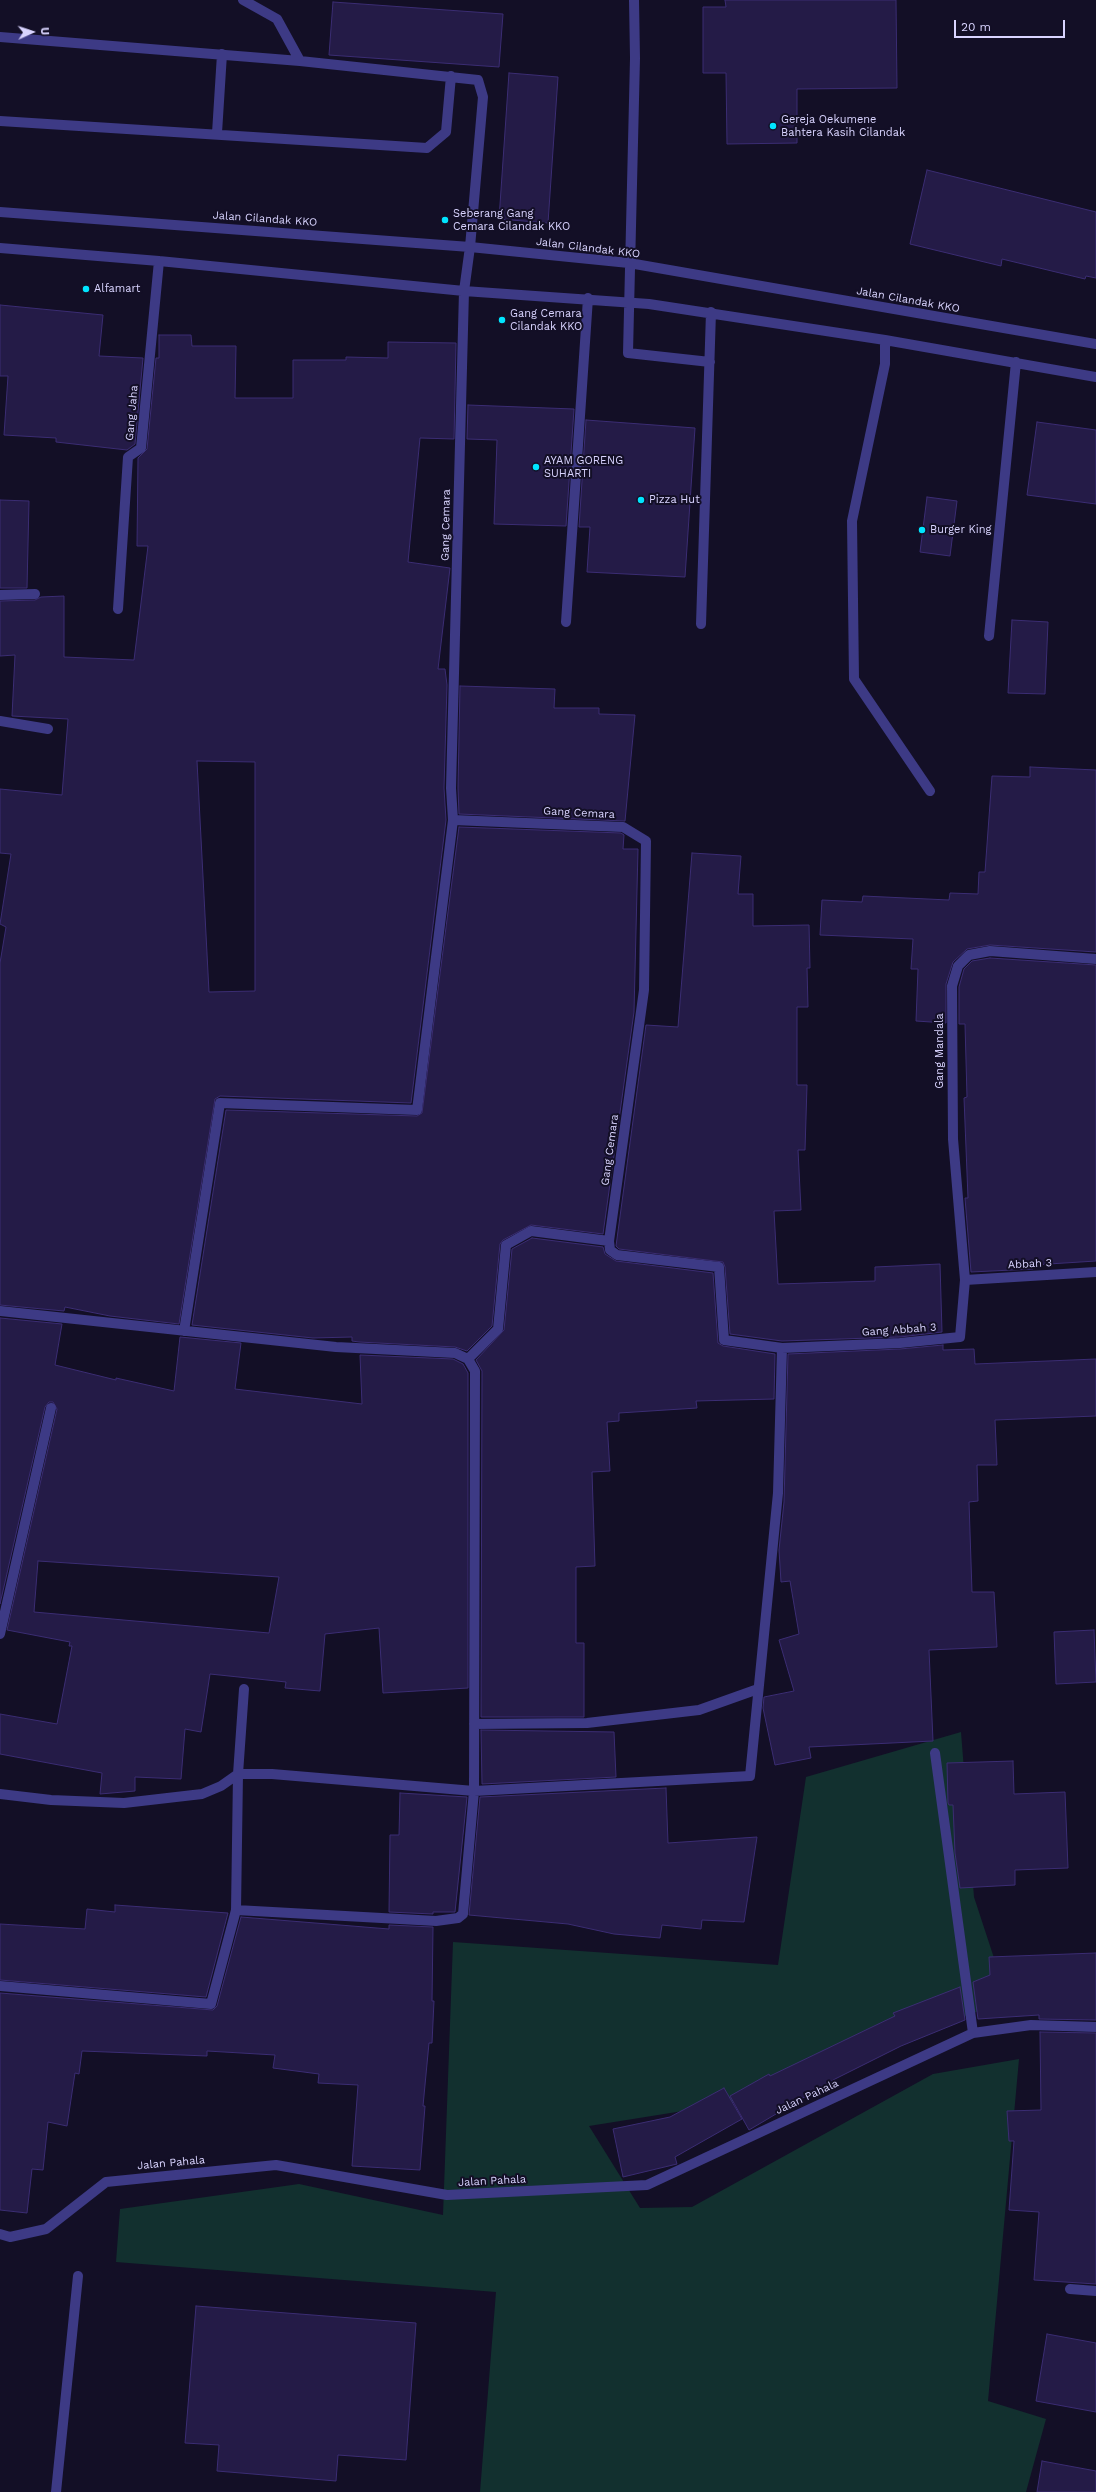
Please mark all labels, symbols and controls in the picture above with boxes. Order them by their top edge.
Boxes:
north arrow [12,12,52,52]
scale bar [956,12,1067,38]
text: 20 m [961,20,991,34]
text: U [38,27,51,36]
place label: Gereja Oekumene Bahtera Kasih Cilandak [781,113,905,139]
marker: Gereja Oekumene Bahtera Kasih Cilandak [768,121,778,131]
place label: Seberang Gang Cemara Cilandak KKO [453,207,570,233]
street label: Jalan Cilandak KKO [212,209,318,229]
marker: Seberang Gang Cemara Cilandak KKO [440,215,450,225]
street label: Jalan Cilandak KKO [535,235,641,261]
place label: Alfamart [94,282,140,296]
marker: Alfamart [81,284,91,294]
street label: Jalan Cilandak KKO [855,284,961,316]
place label: Gang Cemara Cilandak KKO [510,307,582,333]
marker: Gang Cemara Cilandak KKO [497,315,507,325]
street label: Gang Jaha [123,385,141,441]
place label: AYAM GORENG SUHARTI [544,454,623,480]
marker: AYAM GORENG SUHARTI [531,462,541,472]
street label: Gang Cemara [439,489,453,561]
place label: Pizza Hut [649,493,700,507]
marker: Pizza Hut [636,495,646,505]
place label: Burger King [930,523,991,537]
marker: Burger King [917,525,927,535]
street label: Gang Cemara [543,805,615,821]
street label: Gang Mandala [933,1013,947,1089]
street label: Gang Cemara [598,1114,622,1186]
street label: Abbah 3 [1008,1256,1052,1272]
street label: Gang Abbah 3 [861,1321,937,1339]
street label: Jalan Pahala [773,2077,841,2117]
street label: Jalan Pahala [137,2153,205,2173]
street label: Jalan Pahala [458,2173,526,2189]

